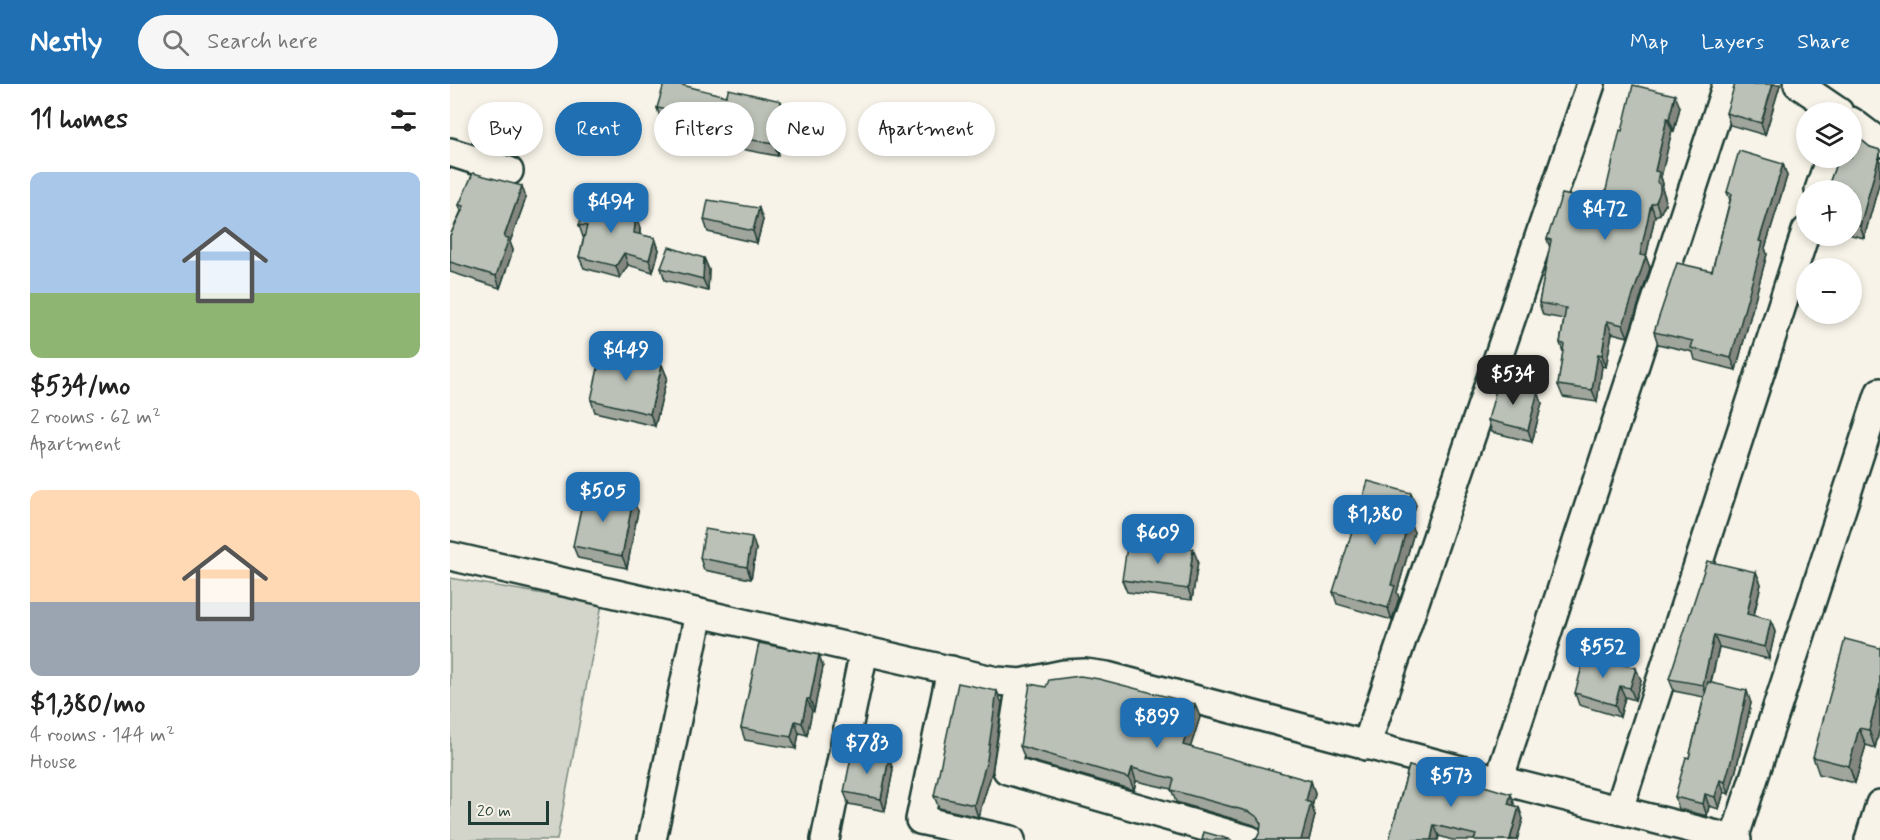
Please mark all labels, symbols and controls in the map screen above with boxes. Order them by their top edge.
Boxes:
search box [138,15,558,69]
text: Nestly [30,24,102,61]
icon: search [159,26,192,59]
text: Search here [207,28,318,56]
text: Map [1630,28,1668,56]
text: Layers [1701,28,1764,56]
text: Share [1797,28,1850,56]
chip: Buy [468,102,543,156]
chip: Rent [555,102,642,156]
chip: Filters [654,102,754,156]
chip: New [766,102,846,156]
chip: Apartment [858,102,995,156]
map controls [1796,102,1862,324]
button: layers [1796,102,1862,168]
text: 11 homes [30,103,128,137]
icon: filters [387,104,420,137]
button: + [1796,180,1862,246]
pin: $494 [575,183,647,234]
text: $494 [587,189,635,216]
pin: $472 [1569,190,1641,241]
text: $472 [1582,196,1628,223]
icon: home [171,211,279,319]
button: − [1796,258,1862,324]
pin: $449 [590,331,662,382]
text: $449 [603,337,649,364]
pin: $534 [1477,355,1549,406]
text: $534 [1491,361,1535,388]
text: $534/mo [30,370,130,404]
text: 2 rooms · 62 m² [30,404,161,431]
text: Apartment [30,431,121,458]
pin: $505 [567,472,639,523]
text: $505 [580,478,626,505]
pin: $1,380 [1326,495,1424,546]
text: $1,380 [1347,501,1403,528]
pin: $609 [1122,514,1194,565]
text: $609 [1136,520,1180,547]
icon: home [171,529,279,637]
pin: $552 [1567,628,1639,679]
text: $552 [1580,634,1626,661]
text: $1,380/mo [30,688,145,722]
pin: $899 [1121,698,1193,749]
text: $899 [1134,704,1180,731]
text: 4 rooms · 144 m² [30,722,175,749]
pin: $783 [831,724,903,775]
text: $783 [845,730,889,757]
text: House [30,749,77,776]
pin: $573 [1415,757,1487,808]
text: $573 [1430,763,1472,790]
scale bar [468,798,549,826]
text: 20 m [477,801,511,822]

